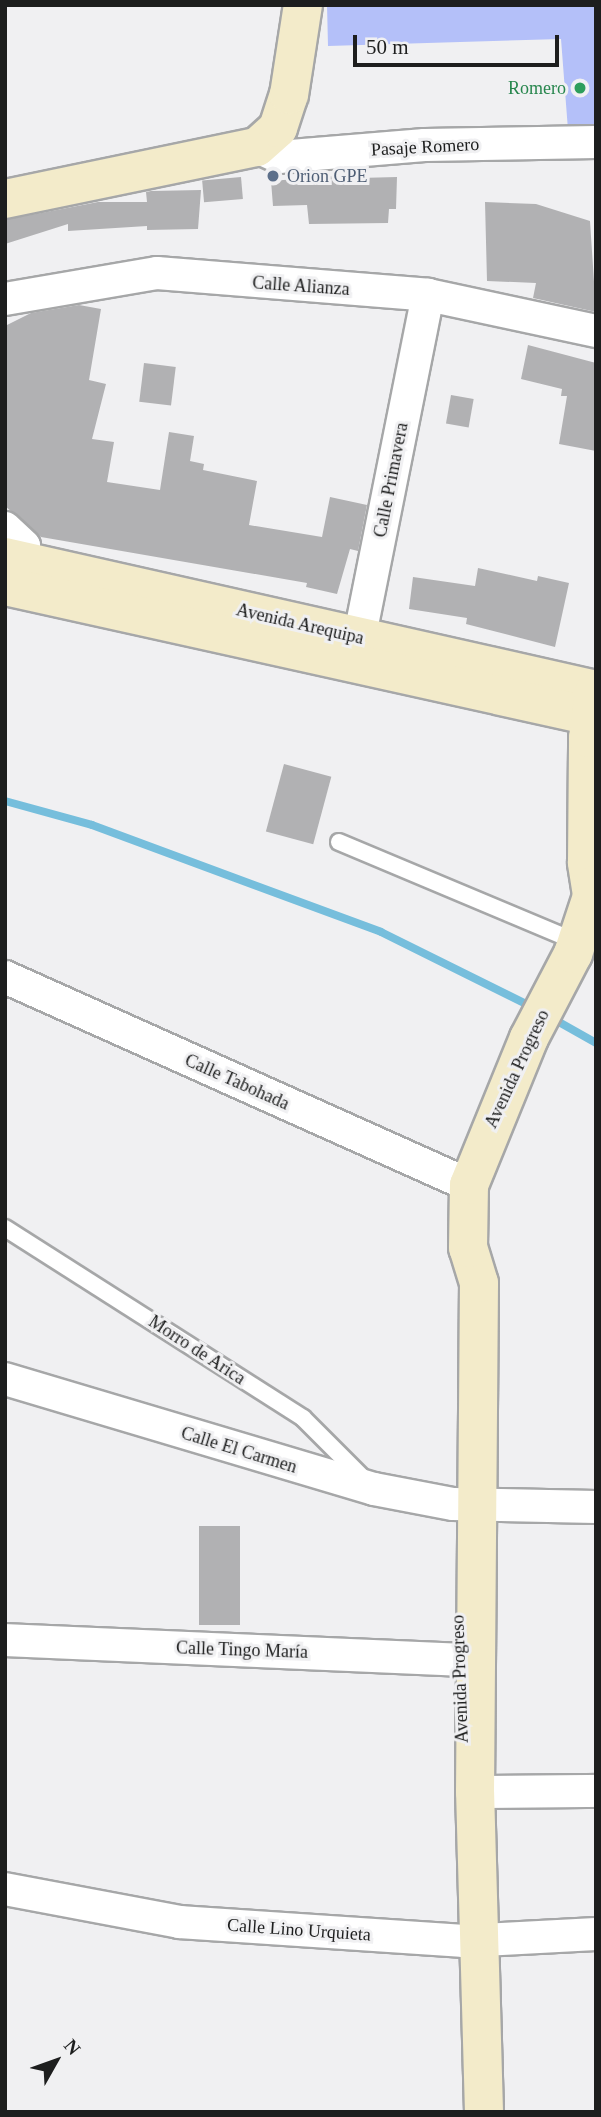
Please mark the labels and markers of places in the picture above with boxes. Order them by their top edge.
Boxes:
place label: Romero [508,77,566,99]
marker: Romero [572,80,588,96]
place label: Orion GPE [287,165,367,187]
marker: Orion GPE [265,168,281,184]

